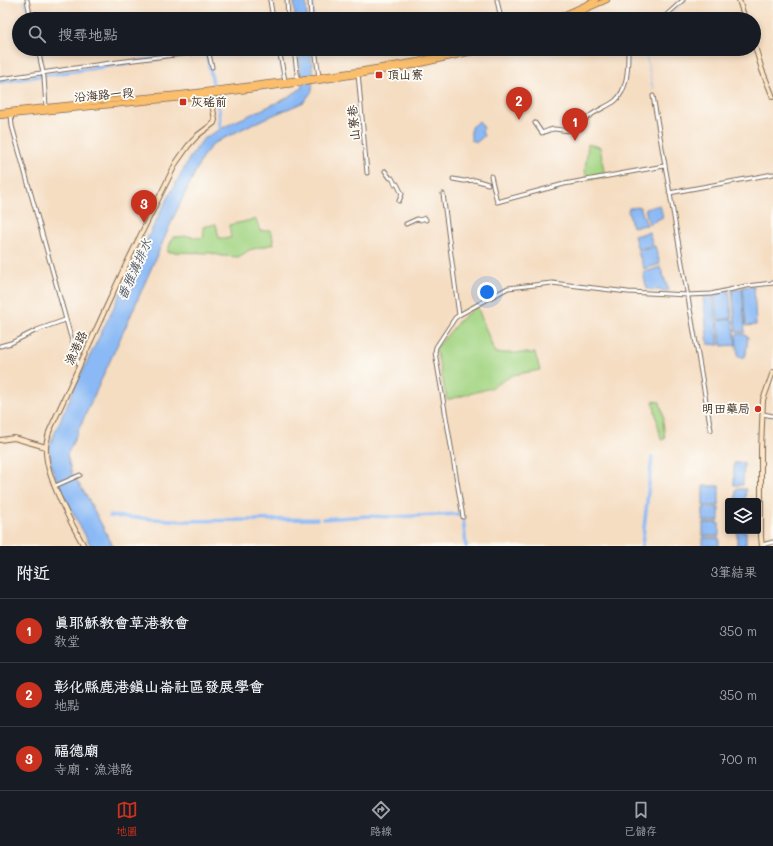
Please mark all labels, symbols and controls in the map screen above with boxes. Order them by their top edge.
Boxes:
search box [12,12,761,56]
icon: search [26,23,48,45]
text: 搜尋地點 [58,24,118,44]
place label: 頂山寮 [387,66,423,82]
marker: 頂山寮 [374,70,384,80]
street label: 沿海路一段 [73,83,135,105]
pin: 2 [506,87,532,120]
place label: 灰磘前 [191,93,227,109]
marker: 灰磘前 [178,97,188,107]
street label: 山寮巷 [343,104,363,142]
pin: 1 [562,108,588,141]
pin: 3 [131,190,157,223]
water label: 番雅溝排水 [113,235,155,302]
your location [477,282,497,302]
street label: 漁港路 [60,328,90,367]
place label: 明田藥局 [702,400,750,416]
marker: 明田藥局 [753,404,763,414]
map controls [725,498,761,534]
button: layers [725,498,761,534]
text: 附近 [16,561,50,583]
text: 3筆結果 [710,563,757,580]
text: 真耶穌教會草港教會 [54,612,189,632]
text: 1 [26,622,32,639]
text: 350 m [719,622,757,639]
text: 教堂 [54,632,80,649]
text: 彰化縣鹿港鎮山崙社區發展學會 [54,676,264,696]
text: 2 [25,686,33,703]
text: 350 m [719,686,757,703]
text: 地點 [54,696,80,713]
text: 福德廟 [54,740,99,760]
text: 3 [25,750,33,767]
text: 700 m [719,750,757,767]
text: 寺廟 · 漁港路 [54,760,133,777]
tab: 地圖 [116,799,138,838]
tab: 路線 [370,799,392,838]
tab: 已儲存 [624,799,657,838]

